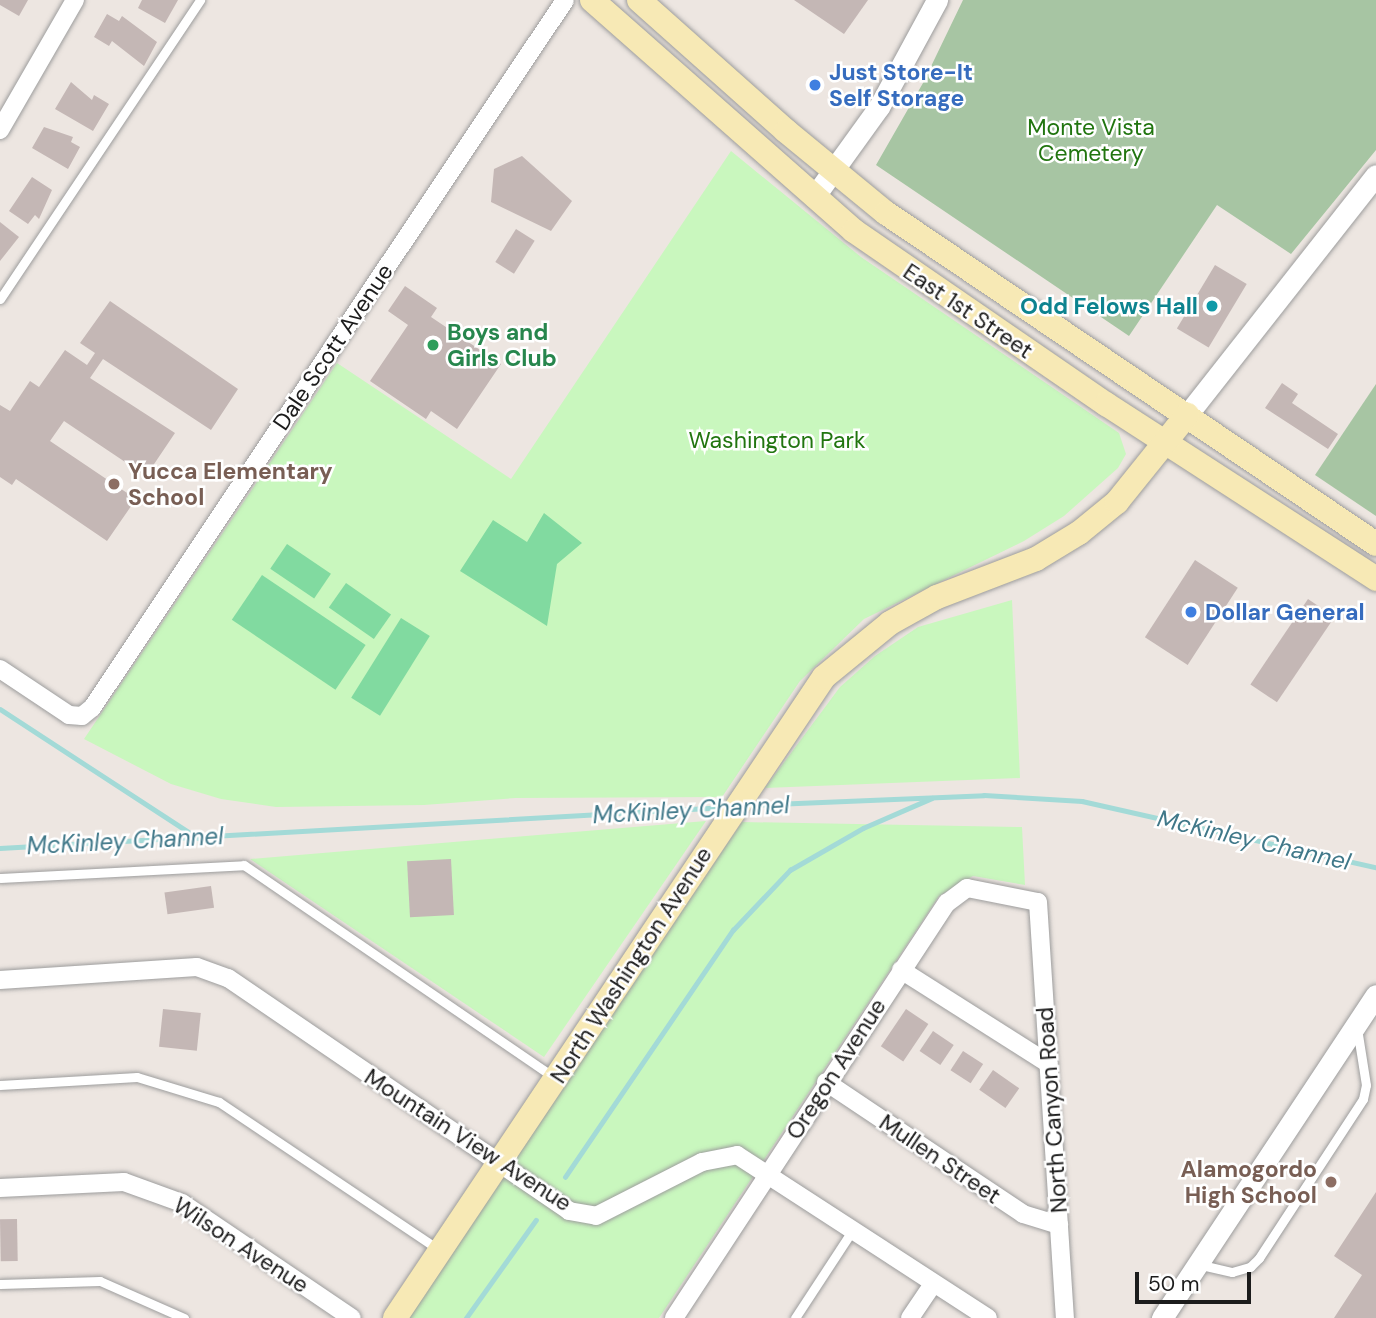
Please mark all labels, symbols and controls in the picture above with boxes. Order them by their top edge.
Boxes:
place label: Just Store-It Self Storage [829,58,973,112]
marker: Just Store-It Self Storage [807,77,823,93]
park label: Monte Vista Cemetery [1027,113,1155,167]
street label: East 1st Street [898,258,1038,364]
street label: Dale Scott Avenue [267,259,399,435]
place label: Odd Felows Hall [1020,292,1198,320]
marker: Odd Felows Hall [1204,298,1220,314]
place label: Boys and Girls Club [447,318,557,372]
marker: Boys and Girls Club [425,337,441,353]
park label: Washington Park [688,426,866,454]
place label: Yucca Elementary School [128,457,333,511]
marker: Yucca Elementary School [106,476,122,492]
place label: Dollar General [1205,598,1365,626]
marker: Dollar General [1183,604,1199,620]
water label: McKinley Channel [592,790,790,830]
water label: McKinley Channel [1155,804,1353,876]
water label: McKinley Channel [26,821,224,861]
street label: North Washington Avenue [544,842,718,1088]
street label: Oregon Avenue [780,993,892,1145]
street label: North Canyon Road [1031,1006,1073,1214]
street label: Mountain View Avenue [359,1063,577,1217]
street label: Mullen Street [874,1108,1006,1210]
place label: Alamogordo High School [1181,1155,1317,1209]
marker: Alamogordo High School [1323,1174,1339,1190]
street label: Wilson Avenue [168,1191,314,1299]
scale bar [1138,1258,1254,1302]
text: 50 m [1148,1270,1199,1298]

